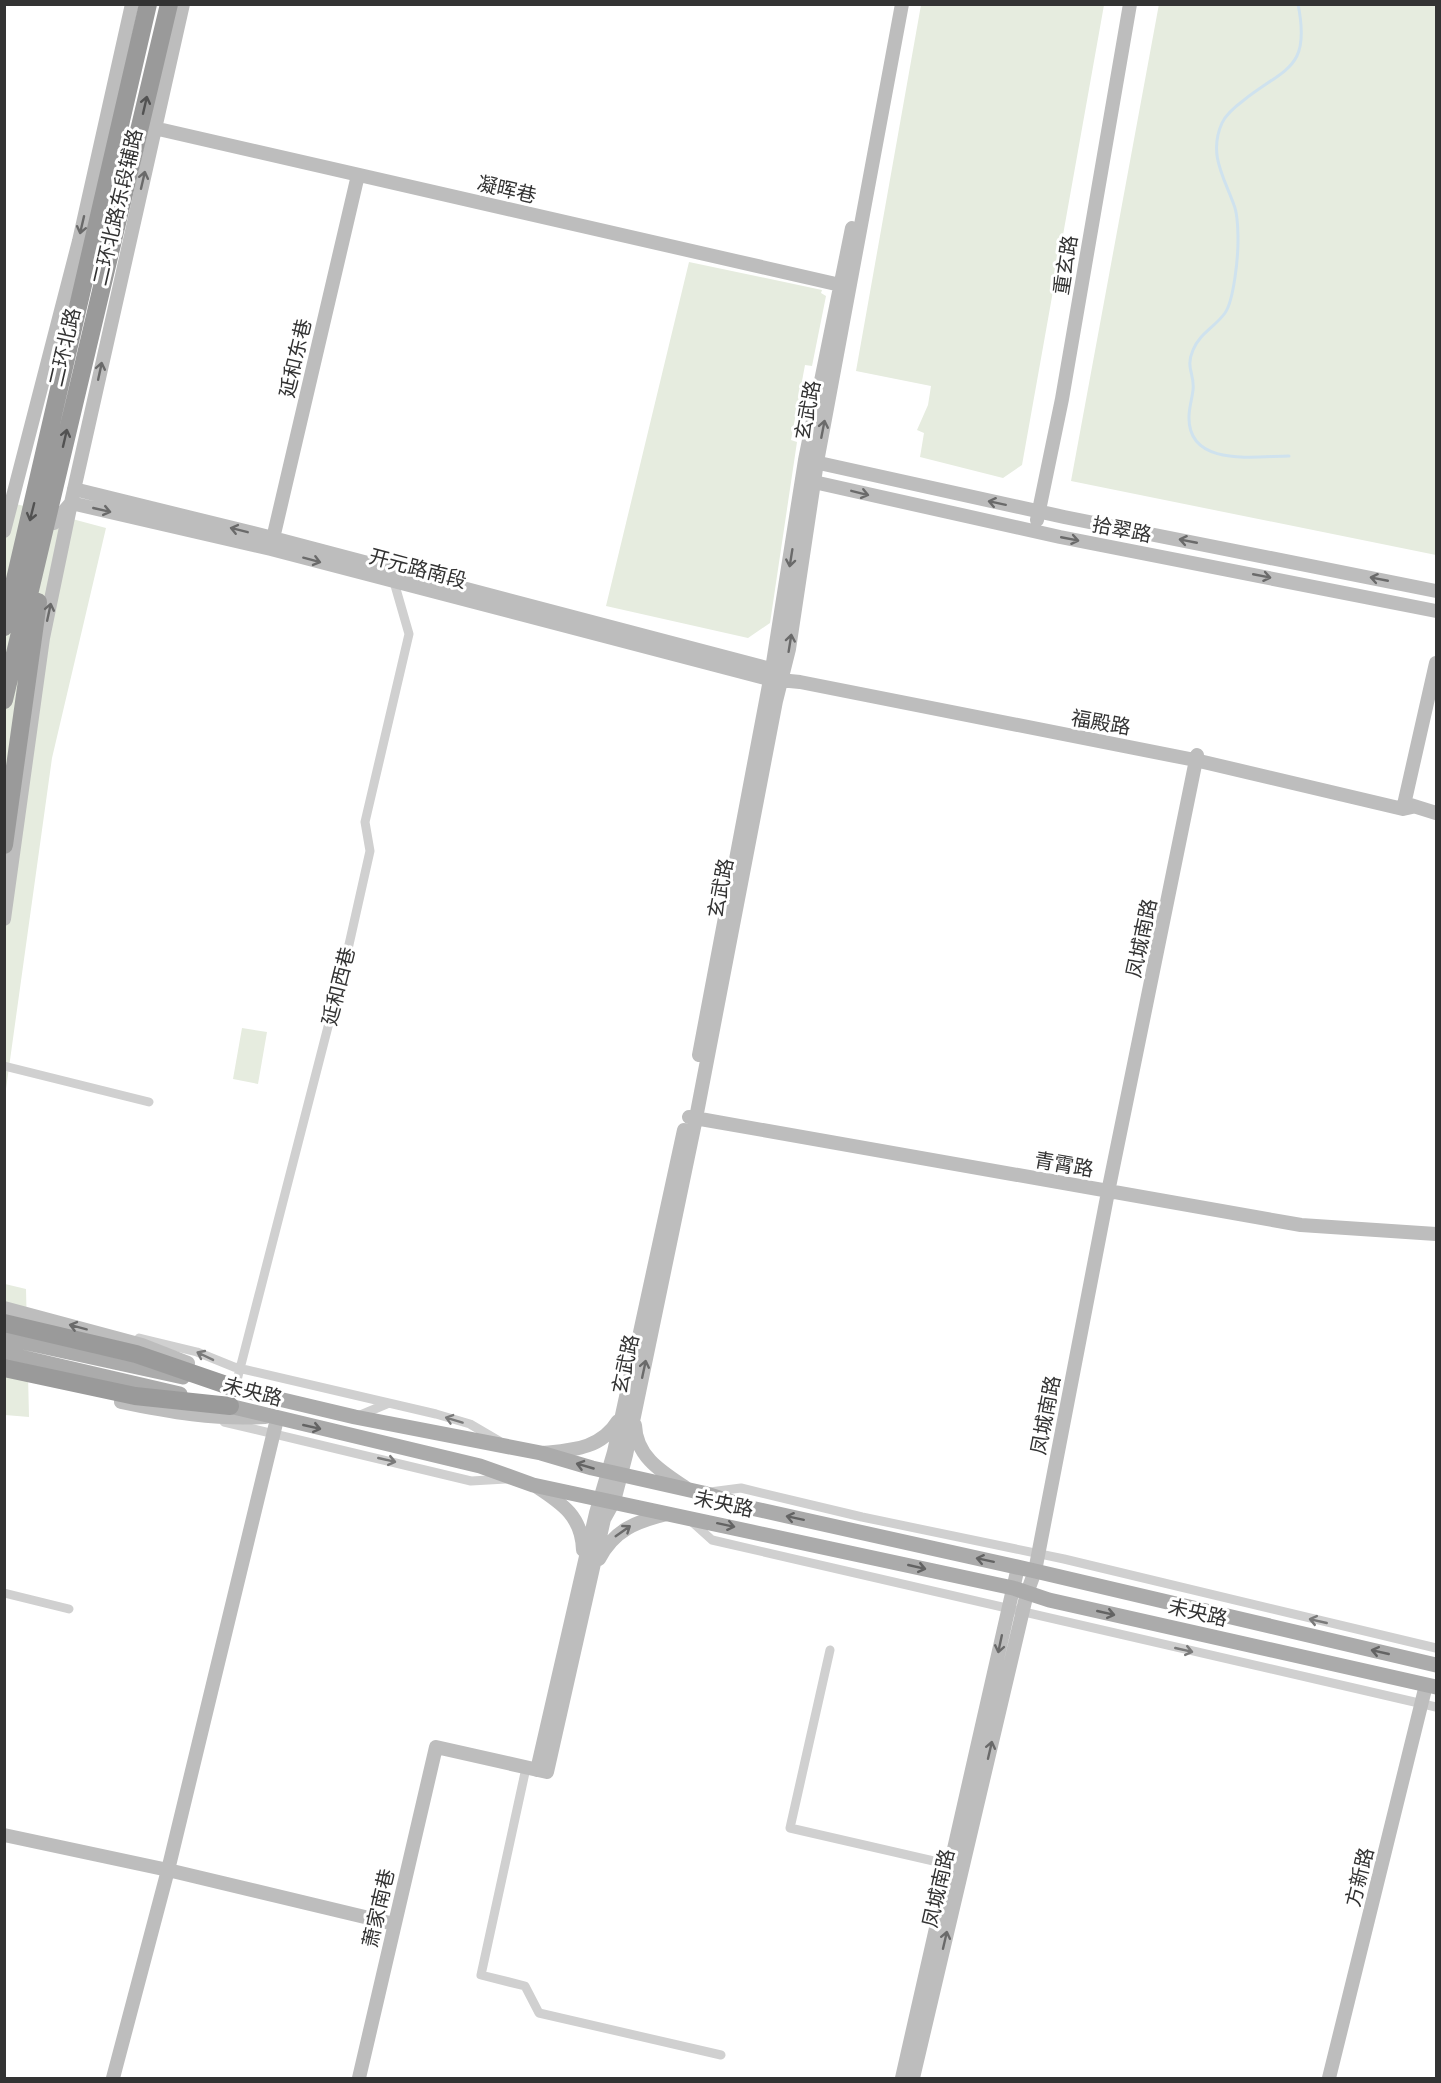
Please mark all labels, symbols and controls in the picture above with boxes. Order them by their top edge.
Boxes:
one-way arrow [139,96,151,115]
street label: 二环北路东段辅路 [88,126,146,288]
one-way arrow [137,171,149,190]
street label: 凝晖巷 [475,171,539,207]
one-way arrow [76,215,87,235]
street label: 重玄路 [1049,234,1081,296]
street label: 二环北路 [44,305,84,389]
street label: 延和东巷 [275,316,315,400]
one-way arrow [95,361,107,380]
street label: 玄武路 [790,378,824,442]
one-way arrow [818,420,829,440]
one-way arrow [59,429,71,448]
one-way arrow [850,487,869,499]
one-way arrow [987,496,1006,508]
one-way arrow [25,502,37,521]
one-way arrow [92,504,111,516]
street label: 拾翠路 [1090,512,1154,546]
one-way arrow [230,523,249,535]
one-way arrow [1060,534,1080,545]
one-way arrow [1179,535,1198,546]
street label: 开元路南段 [367,544,469,592]
one-way arrow [785,547,796,567]
one-way arrow [302,555,321,566]
one-way arrow [1252,571,1271,582]
one-way arrow [1370,573,1389,584]
one-way arrow [43,603,55,622]
one-way arrow [784,633,795,653]
street label: 福殿路 [1069,705,1133,739]
street label: 玄武路 [703,856,737,920]
street label: 凤城南路 [1121,896,1161,980]
street label: 延和西巷 [317,944,359,1028]
street label: 青霄路 [1032,1147,1096,1181]
one-way arrow [68,1321,87,1333]
street label: 玄武路 [608,1332,642,1396]
one-way arrow [196,1350,214,1362]
one-way arrow [639,1360,650,1379]
street label: 未央路 [221,1372,285,1410]
street label: 凤城南路 [1026,1374,1064,1456]
one-way arrow [445,1414,464,1425]
one-way arrow [302,1422,321,1433]
one-way arrow [377,1455,396,1467]
one-way arrow [576,1460,595,1471]
street label: 未央路 [692,1486,756,1520]
one-way arrow [785,1512,805,1523]
one-way arrow [716,1519,735,1531]
one-way arrow [614,1525,630,1537]
one-way arrow [976,1553,995,1565]
one-way arrow [907,1562,926,1574]
street label: 未央路 [1166,1594,1230,1630]
one-way arrow [1096,1607,1115,1619]
one-way arrow [1309,1614,1328,1626]
one-way arrow [994,1635,1006,1654]
one-way arrow [1174,1644,1193,1656]
one-way arrow [1370,1645,1389,1657]
one-way arrow [985,1741,996,1760]
street label: 方新路 [1341,1845,1377,1909]
street label: 凤城南路 [918,1846,958,1930]
street label: 萧家南巷 [358,1866,398,1950]
one-way arrow [940,1931,952,1950]

